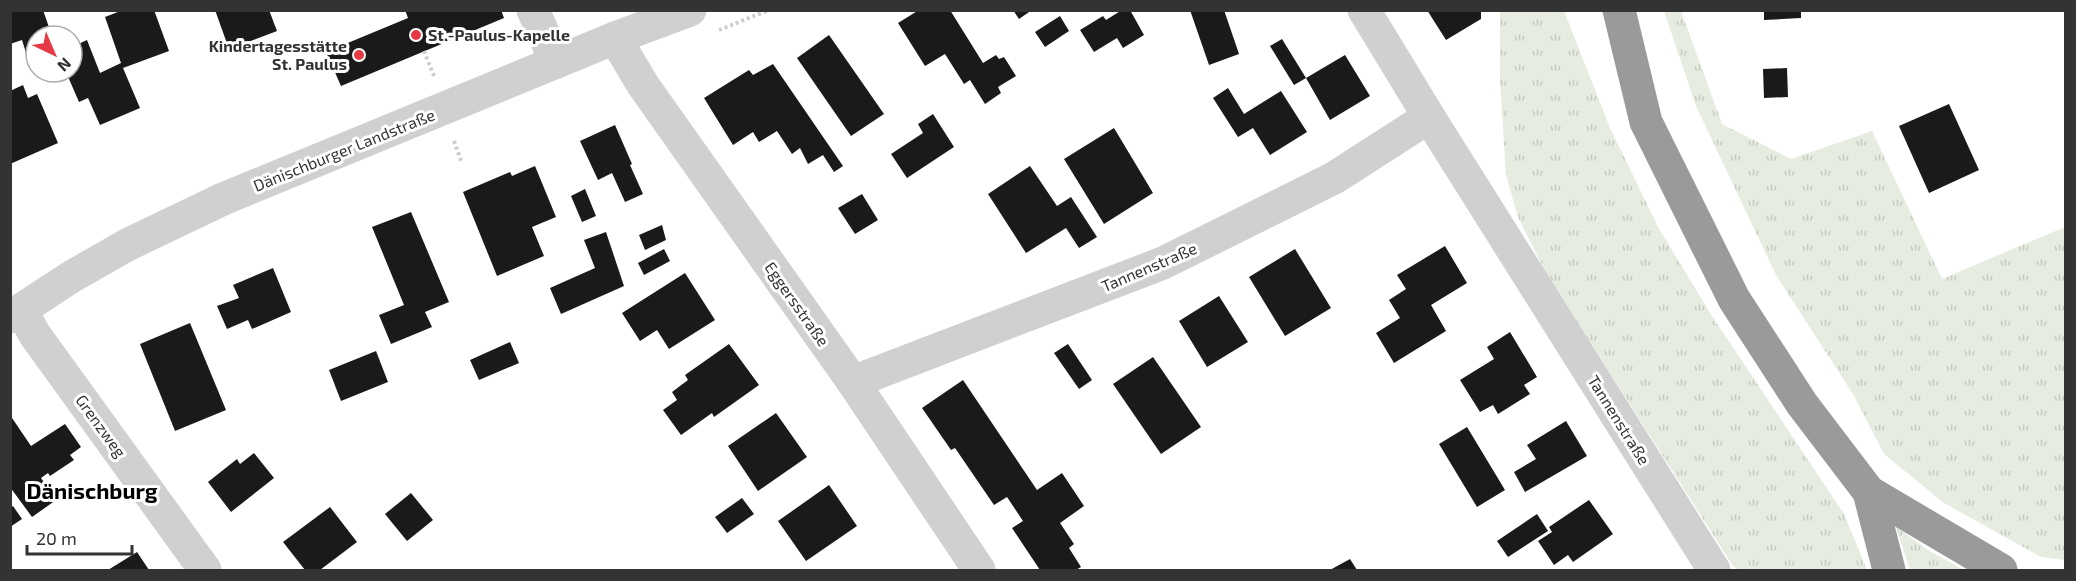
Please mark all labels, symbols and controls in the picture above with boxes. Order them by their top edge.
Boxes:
north arrow [24,24,84,84]
place label: St.-Paulus-Kapelle [428,25,570,44]
marker: St.-Paulus-Kapelle [409,28,423,42]
place label: Kindertagesstätte St. Paulus [209,36,347,73]
marker: Kindertagesstätte St. Paulus [352,48,366,62]
text: N [54,54,76,76]
street label: Dänischburger Landstraße [250,104,437,195]
street label: Tannenstraße [1098,238,1199,295]
street label: Eggersstraße [761,258,833,350]
street label: Tannenstraße [1584,372,1654,468]
street label: Grenzweg [72,391,131,461]
district label: Dänischburg [26,477,158,503]
scale bar [27,518,132,556]
text: 20 m [36,527,77,549]

